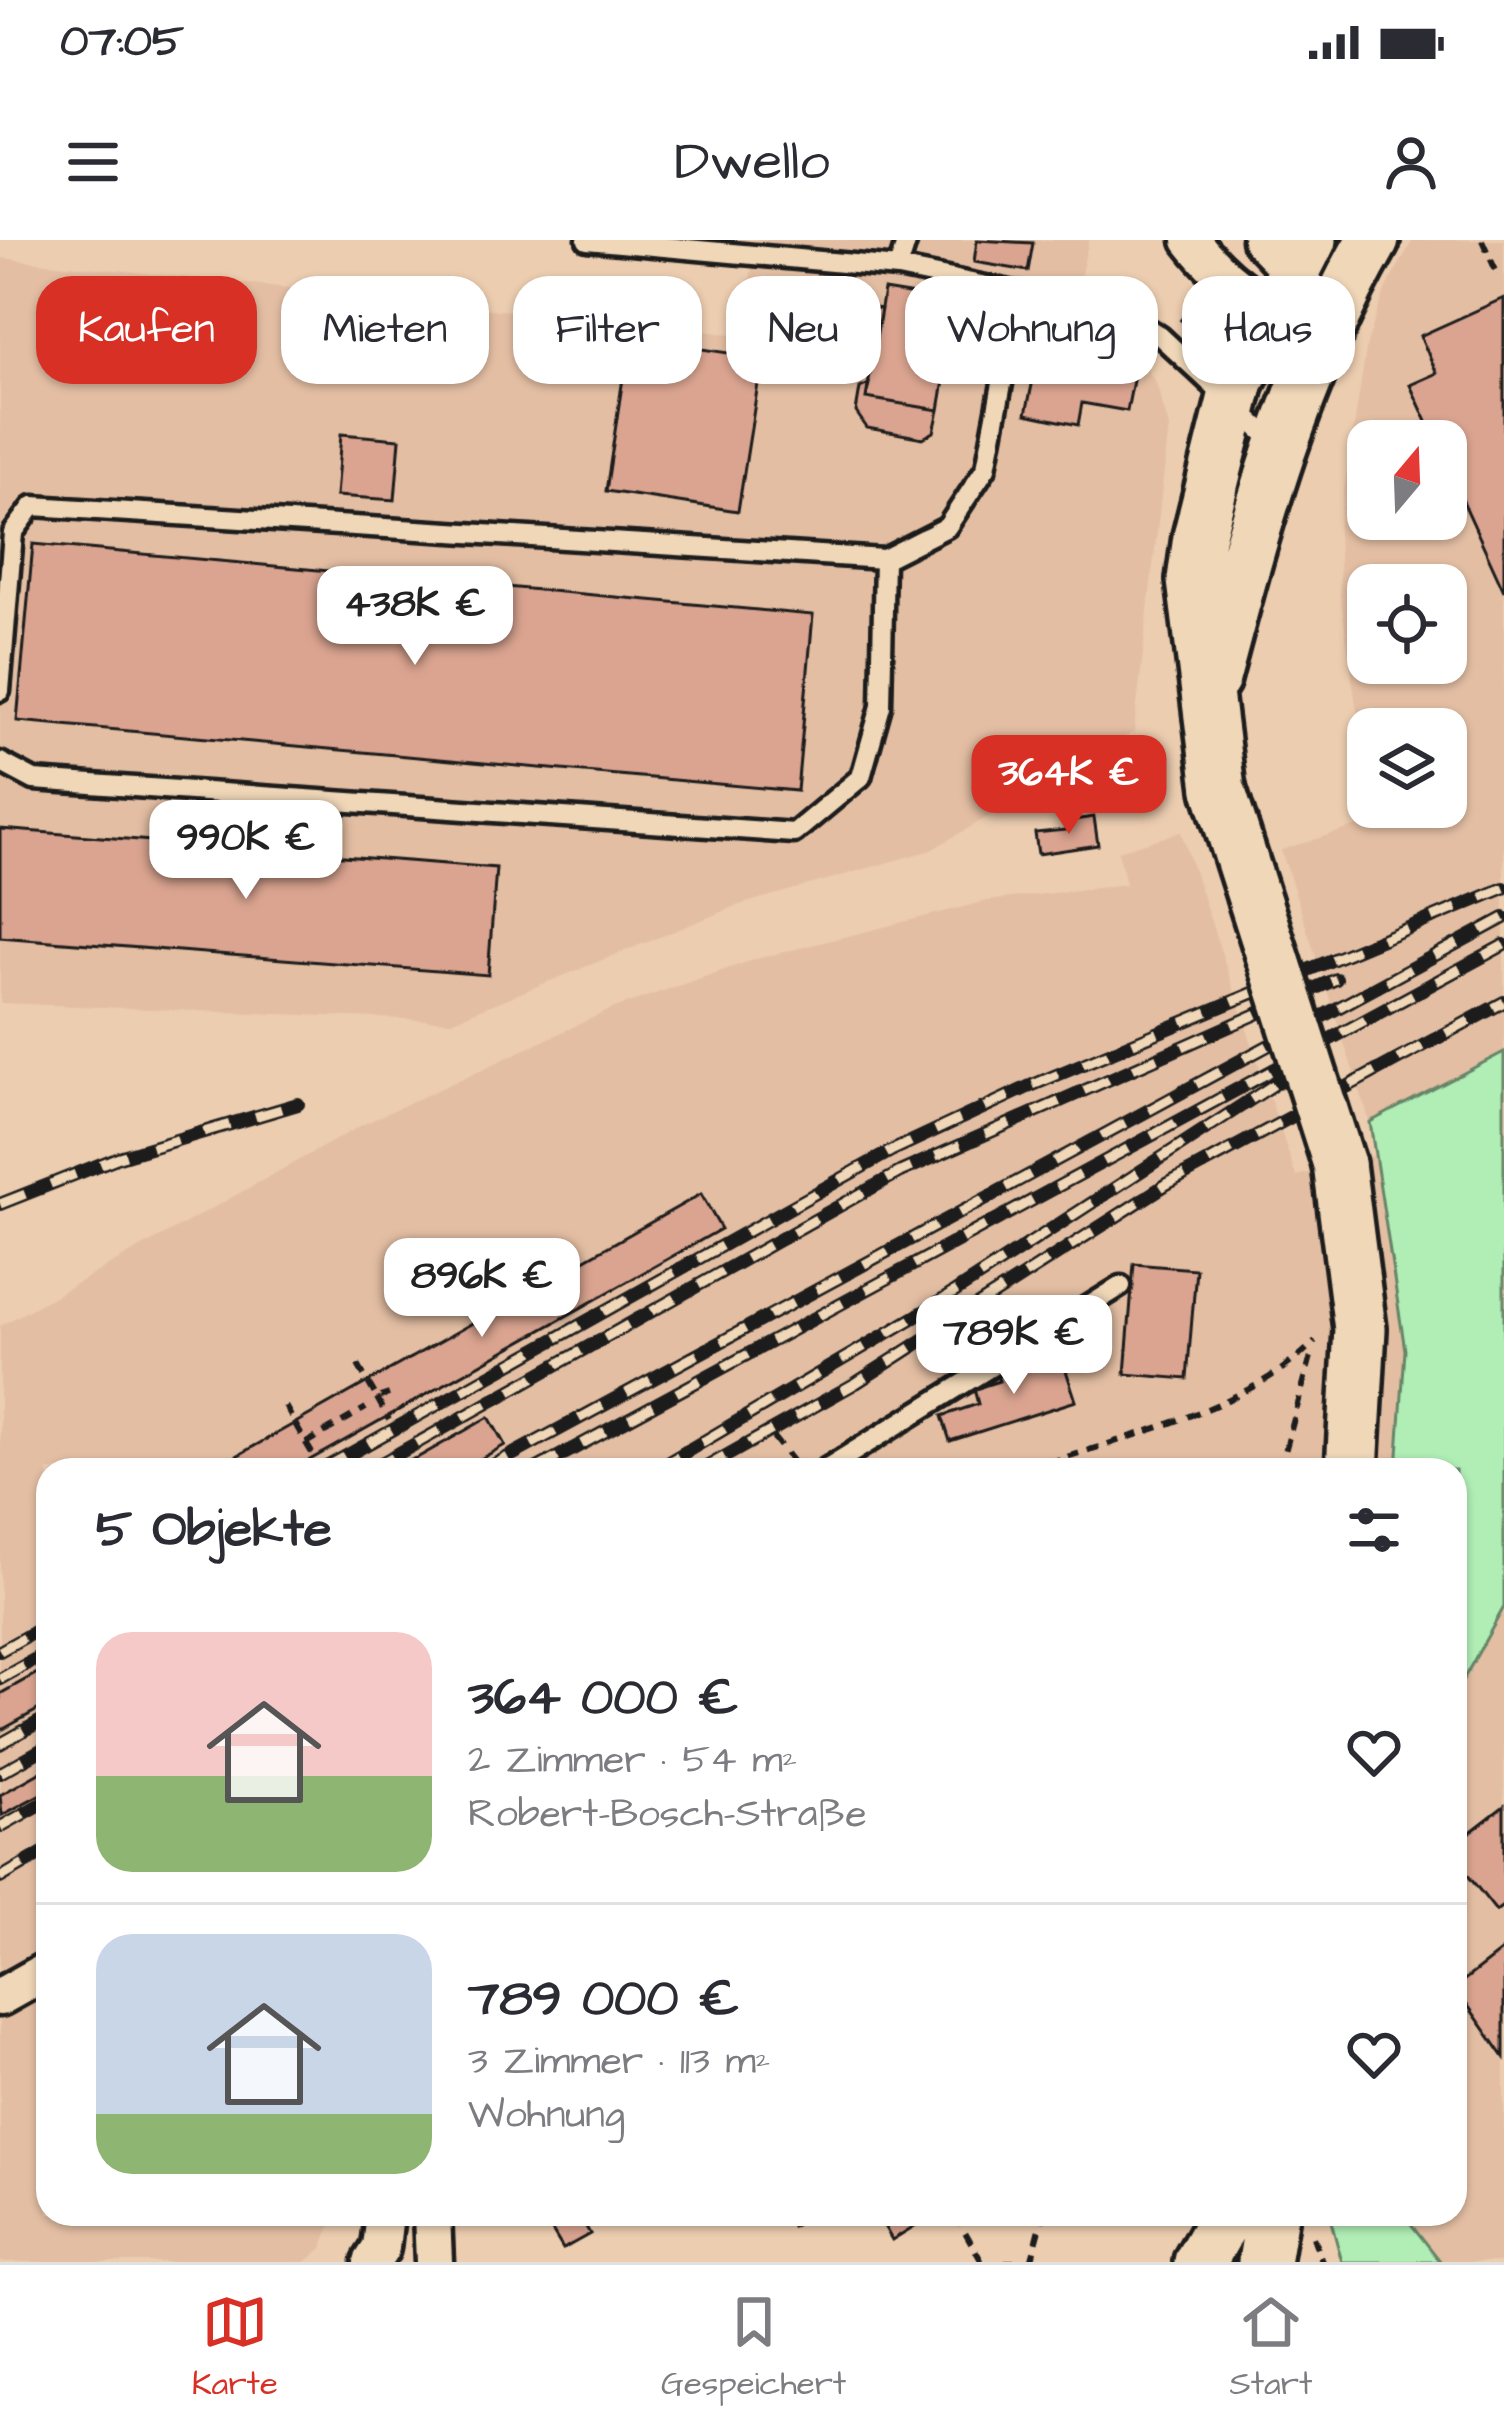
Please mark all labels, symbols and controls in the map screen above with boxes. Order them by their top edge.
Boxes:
text: 07:05 [60,11,184,73]
text: Dwello [674,125,830,200]
icon: menu [60,129,126,195]
icon: person [1378,129,1444,195]
chip: Kaufen [36,276,257,384]
chip: Mieten [281,276,489,384]
chip: Filter [513,276,702,384]
chip: Neu [726,276,881,384]
chip: Wohnung [905,276,1158,384]
chip: Haus [1182,276,1355,384]
north arrow [1347,420,1467,540]
map controls [1347,420,1467,828]
button: locate [1347,564,1467,684]
pin: 438K € [317,566,513,668]
text: 438K € [344,578,486,632]
button: layers [1347,708,1467,828]
pin: 364K € [971,735,1167,837]
text: 364K € [998,747,1140,801]
pin: 990K € [148,800,344,902]
text: 990K € [176,812,316,866]
pin: 896K € [384,1238,580,1340]
text: 896K € [411,1250,553,1304]
pin: 789K € [916,1295,1112,1397]
text: 789K € [943,1307,1085,1361]
text: 5 Objekte [96,1495,332,1566]
icon: filters [1341,1497,1407,1563]
text: 364 000 € [468,1663,739,1734]
icon: home [192,1680,336,1824]
icon: heart [1341,1719,1407,1785]
text: 2 Zimmer · 54 m² [468,1734,797,1788]
text: Robert-Bosch-Straße [468,1788,867,1842]
text: 789 000 € [468,1964,739,2035]
icon: home [192,1982,336,2126]
icon: heart [1341,2021,1407,2087]
text: 3 Zimmer · 113 m² [468,2035,770,2089]
text: Wohnung [468,2089,625,2143]
tab: Karte [192,2289,278,2407]
tab: Gespeichert [661,2289,846,2407]
tab: Start [1229,2289,1312,2407]

